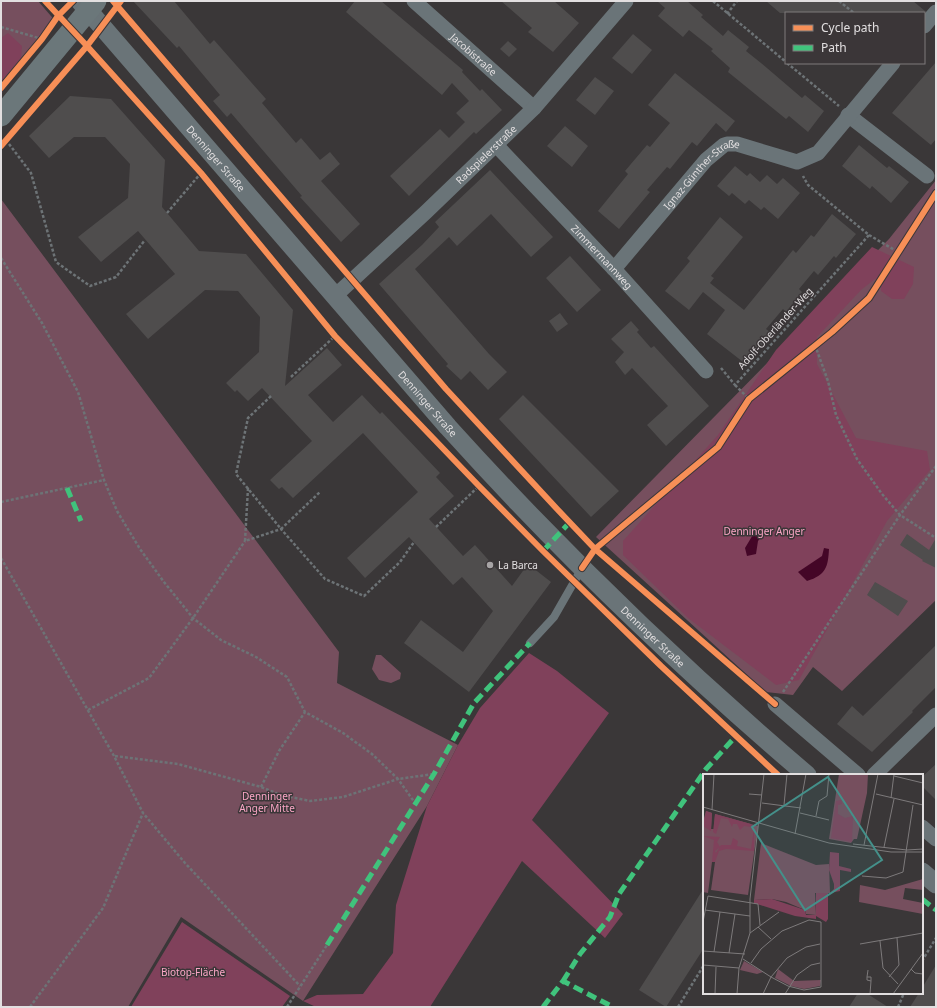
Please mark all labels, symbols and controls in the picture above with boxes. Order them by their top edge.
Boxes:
legend [785,12,925,64]
text: Cycle path [821,19,879,36]
street label: Jacobistraße [447,29,500,79]
text: Path [821,39,847,56]
street label: Radspielerstraße [452,121,520,187]
street label: Denninger Straße [183,122,249,195]
street label: Ignaz-Günther-Straße [660,137,742,213]
street label: Zimmermannweg [568,221,636,292]
street label: Adolf-Oberländer-Weg [734,284,816,372]
street label: Denninger Straße [395,367,461,440]
park label: Denninger Anger [723,524,805,538]
place label: La Barca [498,558,538,572]
marker: La Barca [485,560,495,570]
street label: Denninger Straße [618,603,688,670]
inset map [703,774,923,994]
park label: Denninger Anger Mitte [239,789,295,815]
park label: Biotop-Fläche [161,965,225,979]

